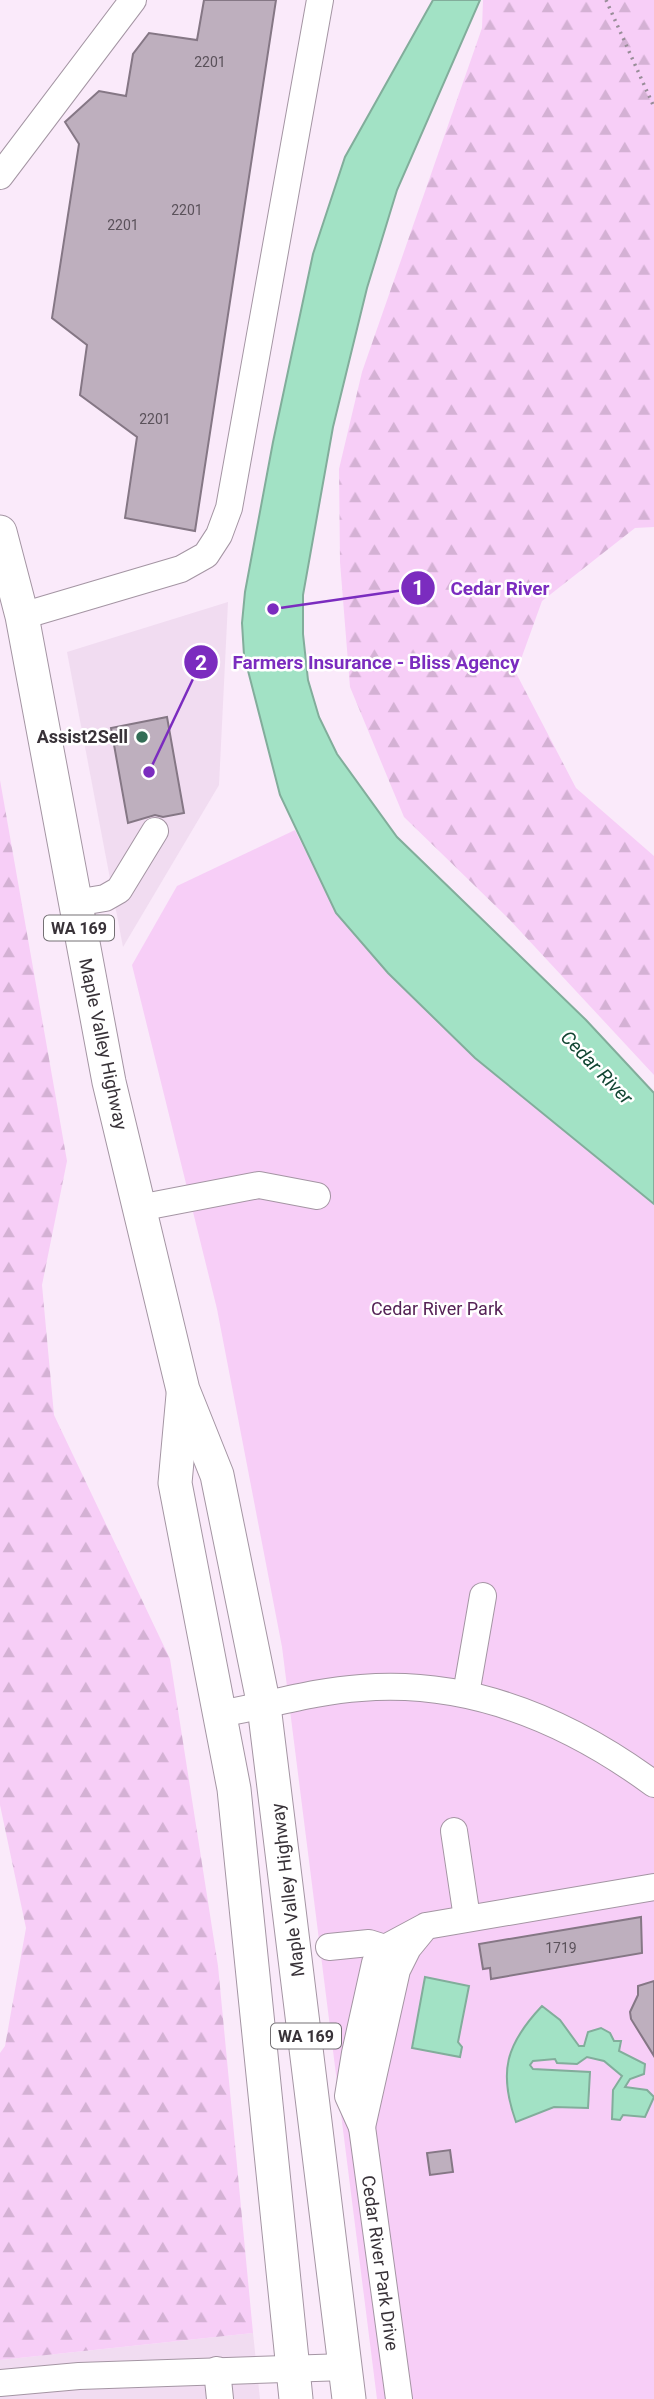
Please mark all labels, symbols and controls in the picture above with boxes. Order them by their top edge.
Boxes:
house number: 2201 [194,54,226,70]
house number: 2201 [171,202,203,218]
house number: 2201 [107,217,139,233]
house number: 2201 [139,411,171,427]
callout: Cedar River [401,568,563,608]
text: 1 [412,576,424,600]
text: Cedar River [450,577,550,600]
callout: Farmers Insurance - Bliss Agency [184,642,534,682]
text: 2 [195,651,207,675]
text: Farmers Insurance - Bliss Agency [233,651,520,674]
place label: Assist2Sell [37,726,128,747]
marker: Assist2Sell [134,729,150,745]
road number: WA 169 [44,916,114,940]
street label: Maple Valley Highway [75,956,132,1132]
water label: Cedar River [556,1026,638,1110]
park label: Cedar River Park [371,1298,504,1319]
street label: Maple Valley Highway [266,1801,309,1978]
house number: 1719 [545,1940,577,1956]
road number: WA 169 [271,2024,341,2048]
street label: Cedar River Park Drive [358,2174,403,2352]

